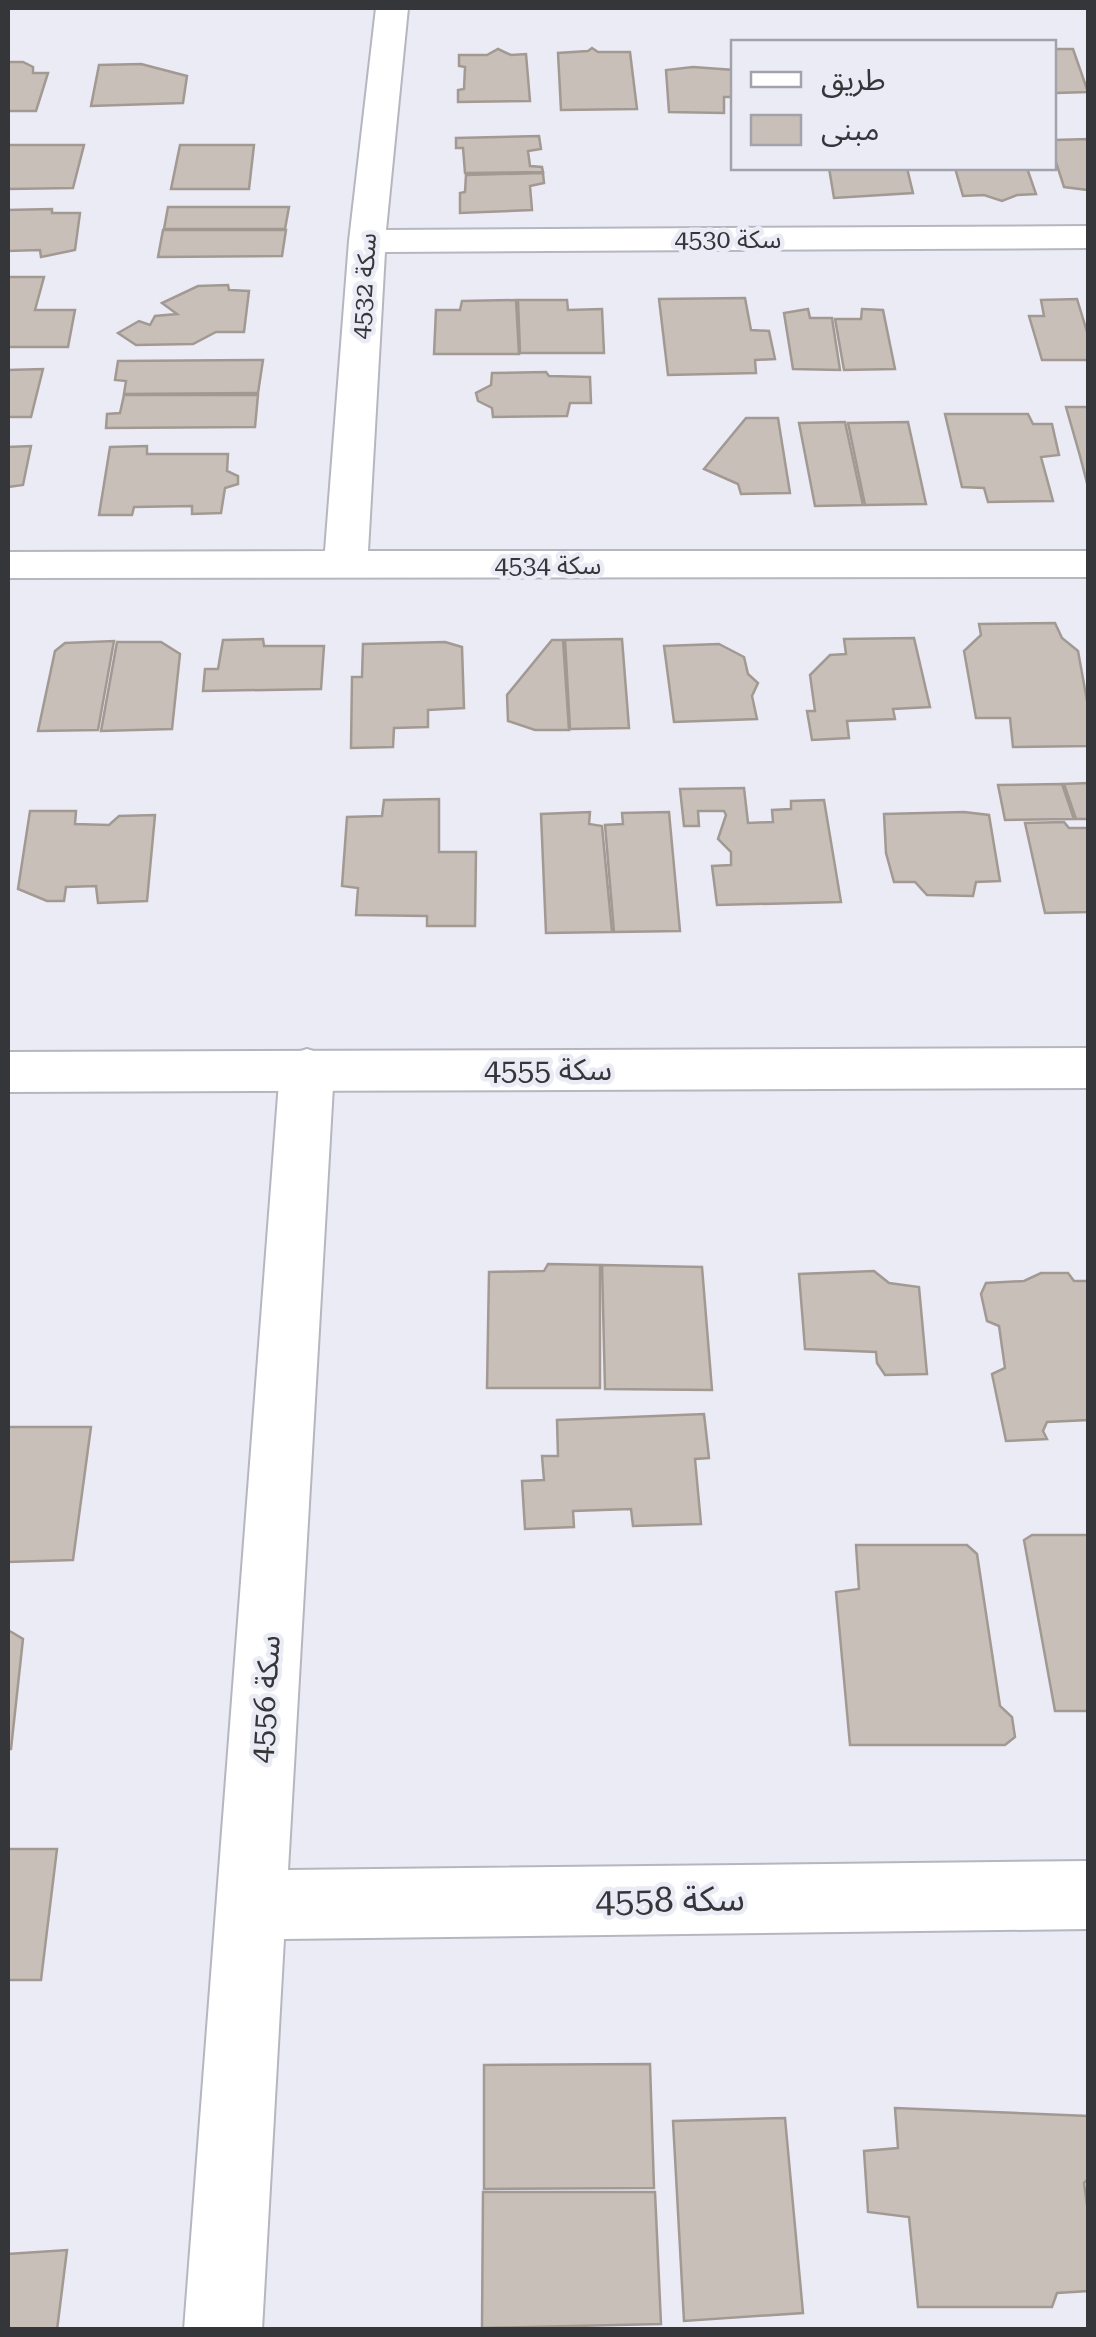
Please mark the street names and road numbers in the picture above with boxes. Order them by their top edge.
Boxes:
street label: سكة 4530 [675,225,781,254]
street label: سكة 4532 [346,232,382,340]
street label: سكة 4534 [495,551,601,580]
street label: سكة 4555 [484,1052,612,1087]
street label: سكة 4556 [243,1634,287,1764]
street label: سكة 4558 [595,1878,745,1922]

